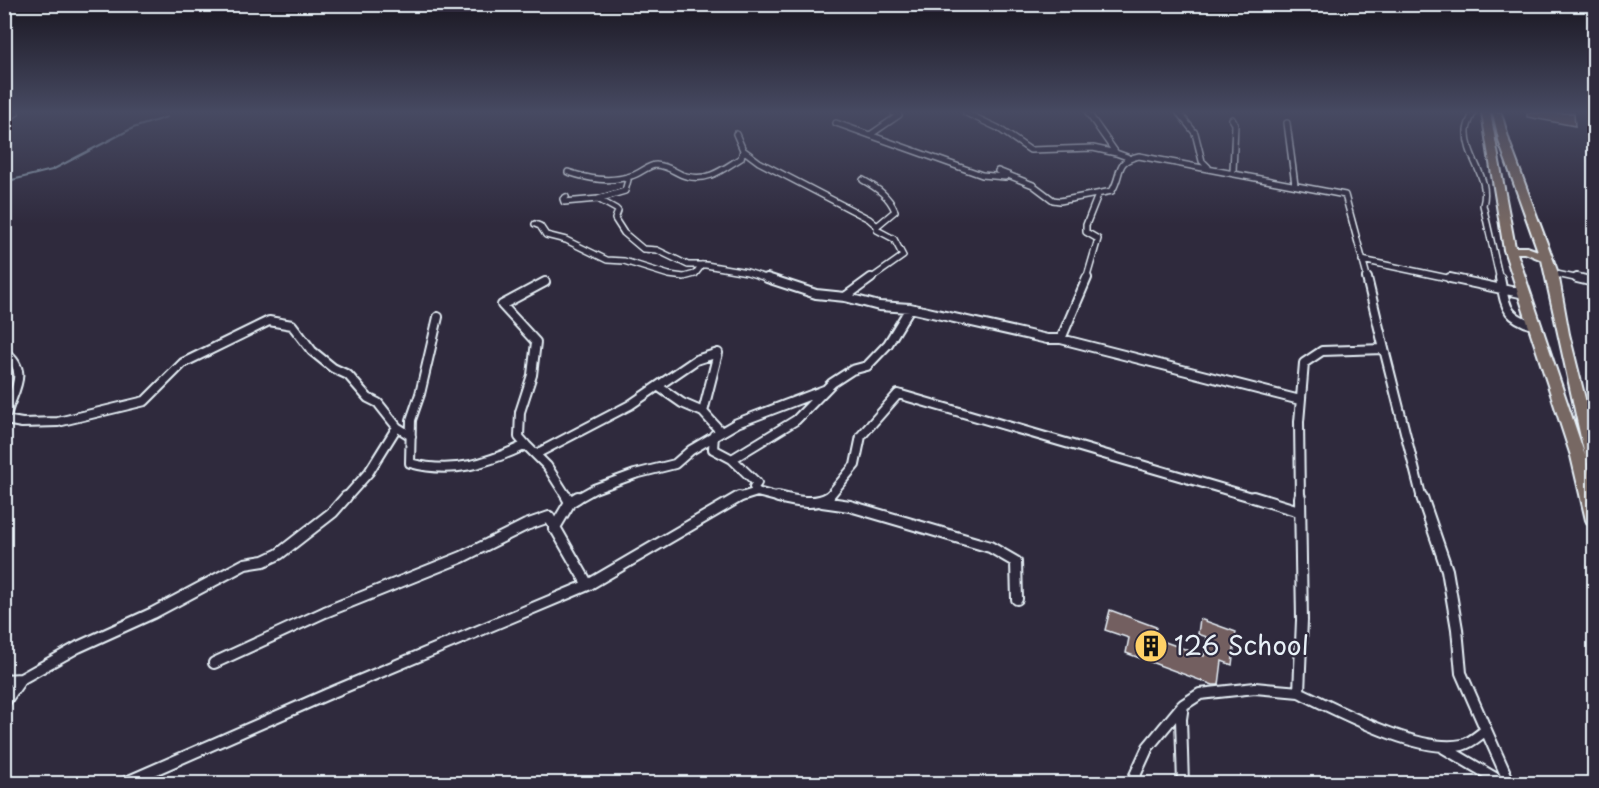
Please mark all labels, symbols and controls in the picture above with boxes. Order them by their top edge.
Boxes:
place label: 126 School [1174,625,1309,664]
building icon: 126 School [1133,628,1169,664]

